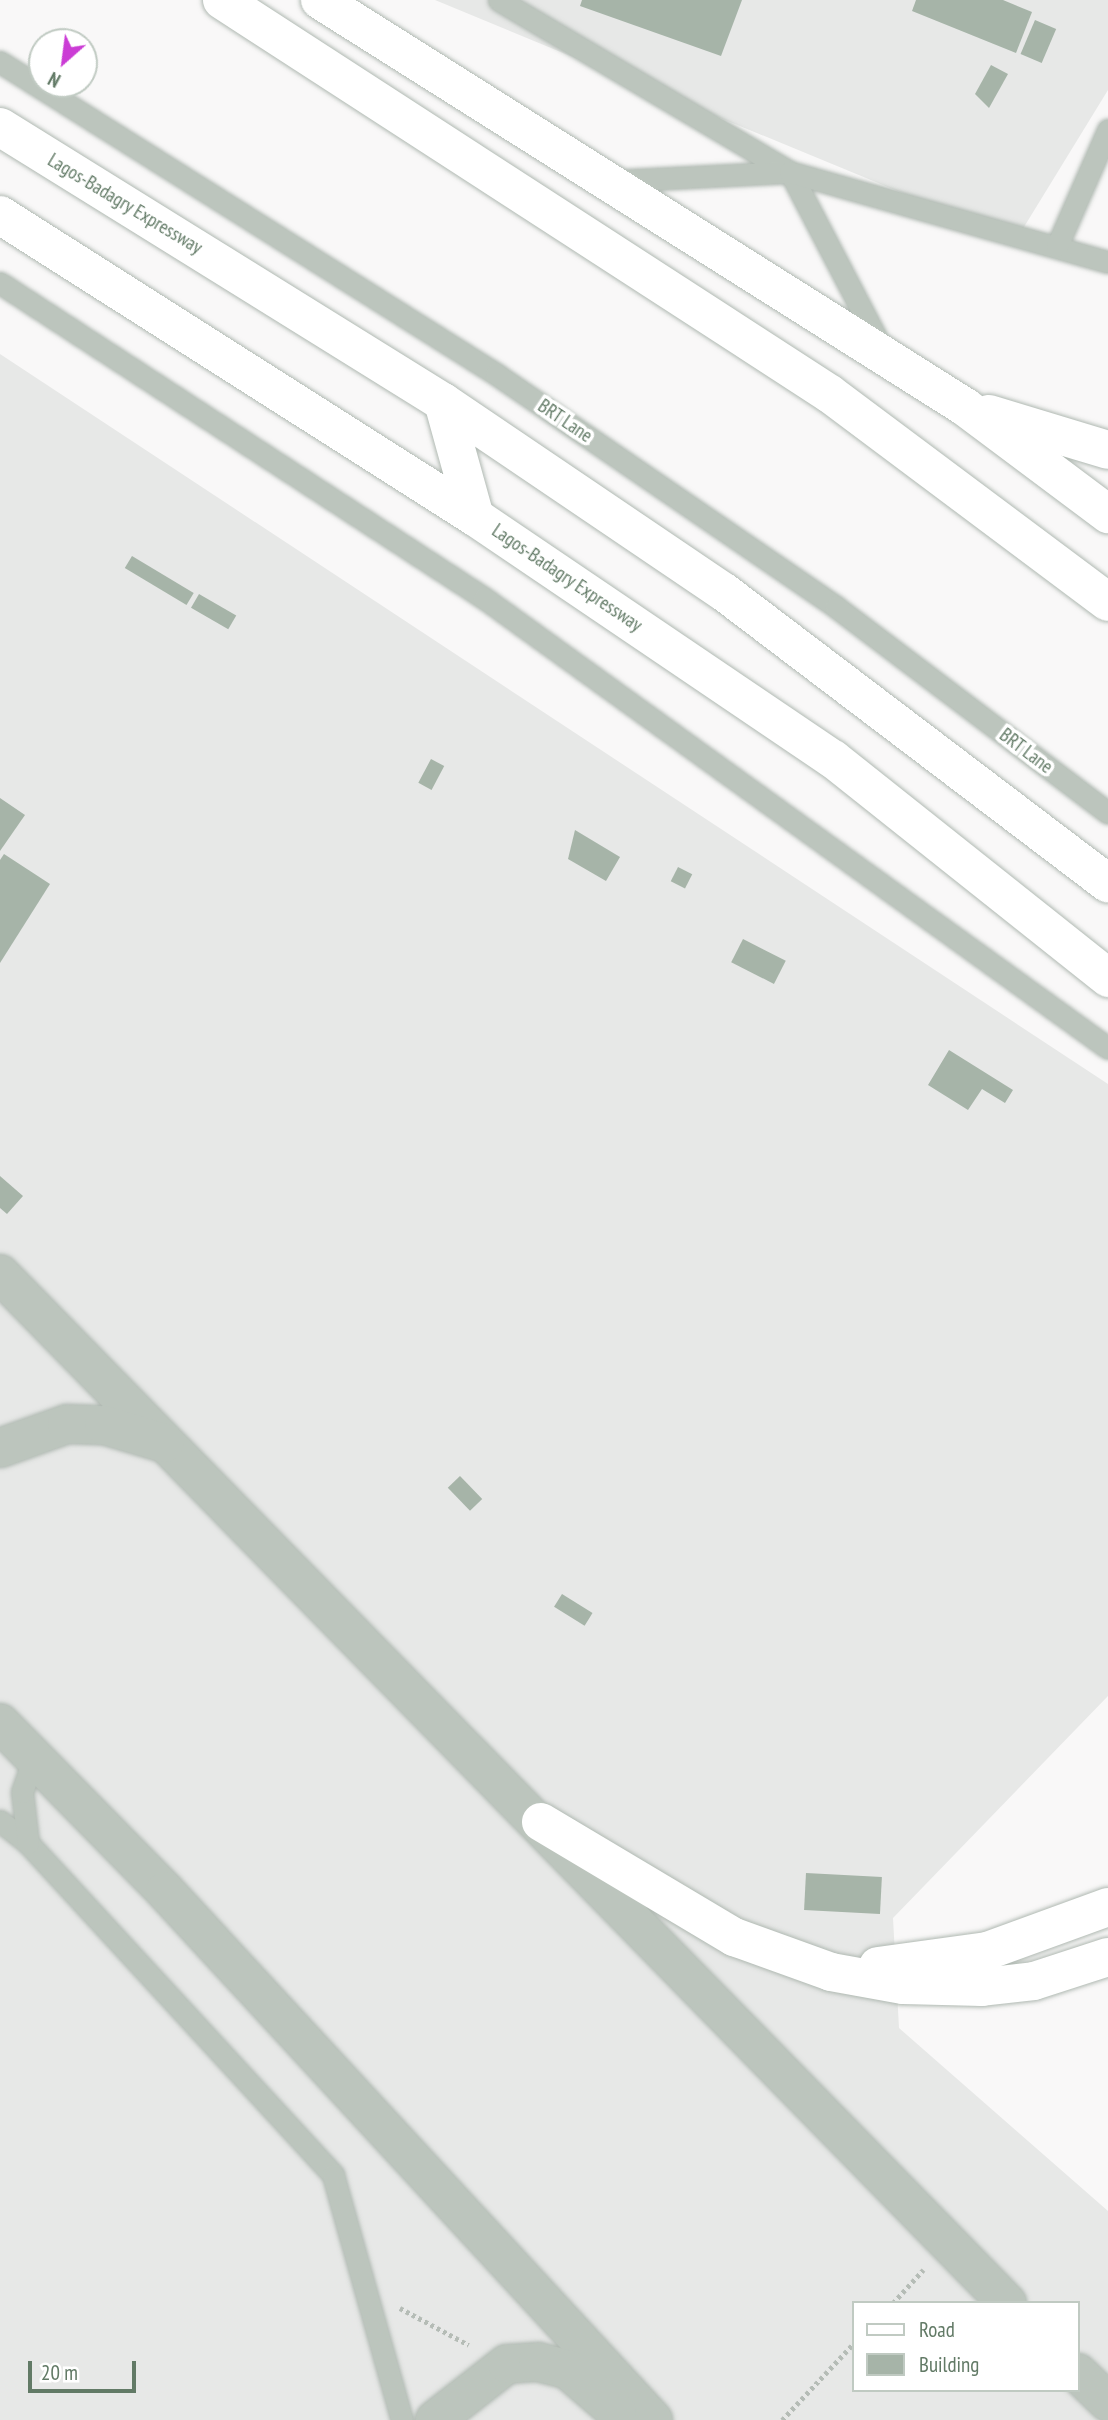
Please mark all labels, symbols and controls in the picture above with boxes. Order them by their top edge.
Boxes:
north arrow [28,28,98,98]
text: N [44,67,64,93]
street label: Lagos-Badagry Expressway [43,149,207,259]
street label: BRT Lane [533,394,597,448]
street label: Lagos-Badagry Expressway [487,519,647,637]
street label: BRT Lane [995,724,1057,778]
legend [852,2301,1080,2392]
text: Road [919,2316,955,2343]
scale bar [32,2346,140,2390]
text: Building [919,2351,979,2378]
text: 20 m [41,2359,78,2386]

